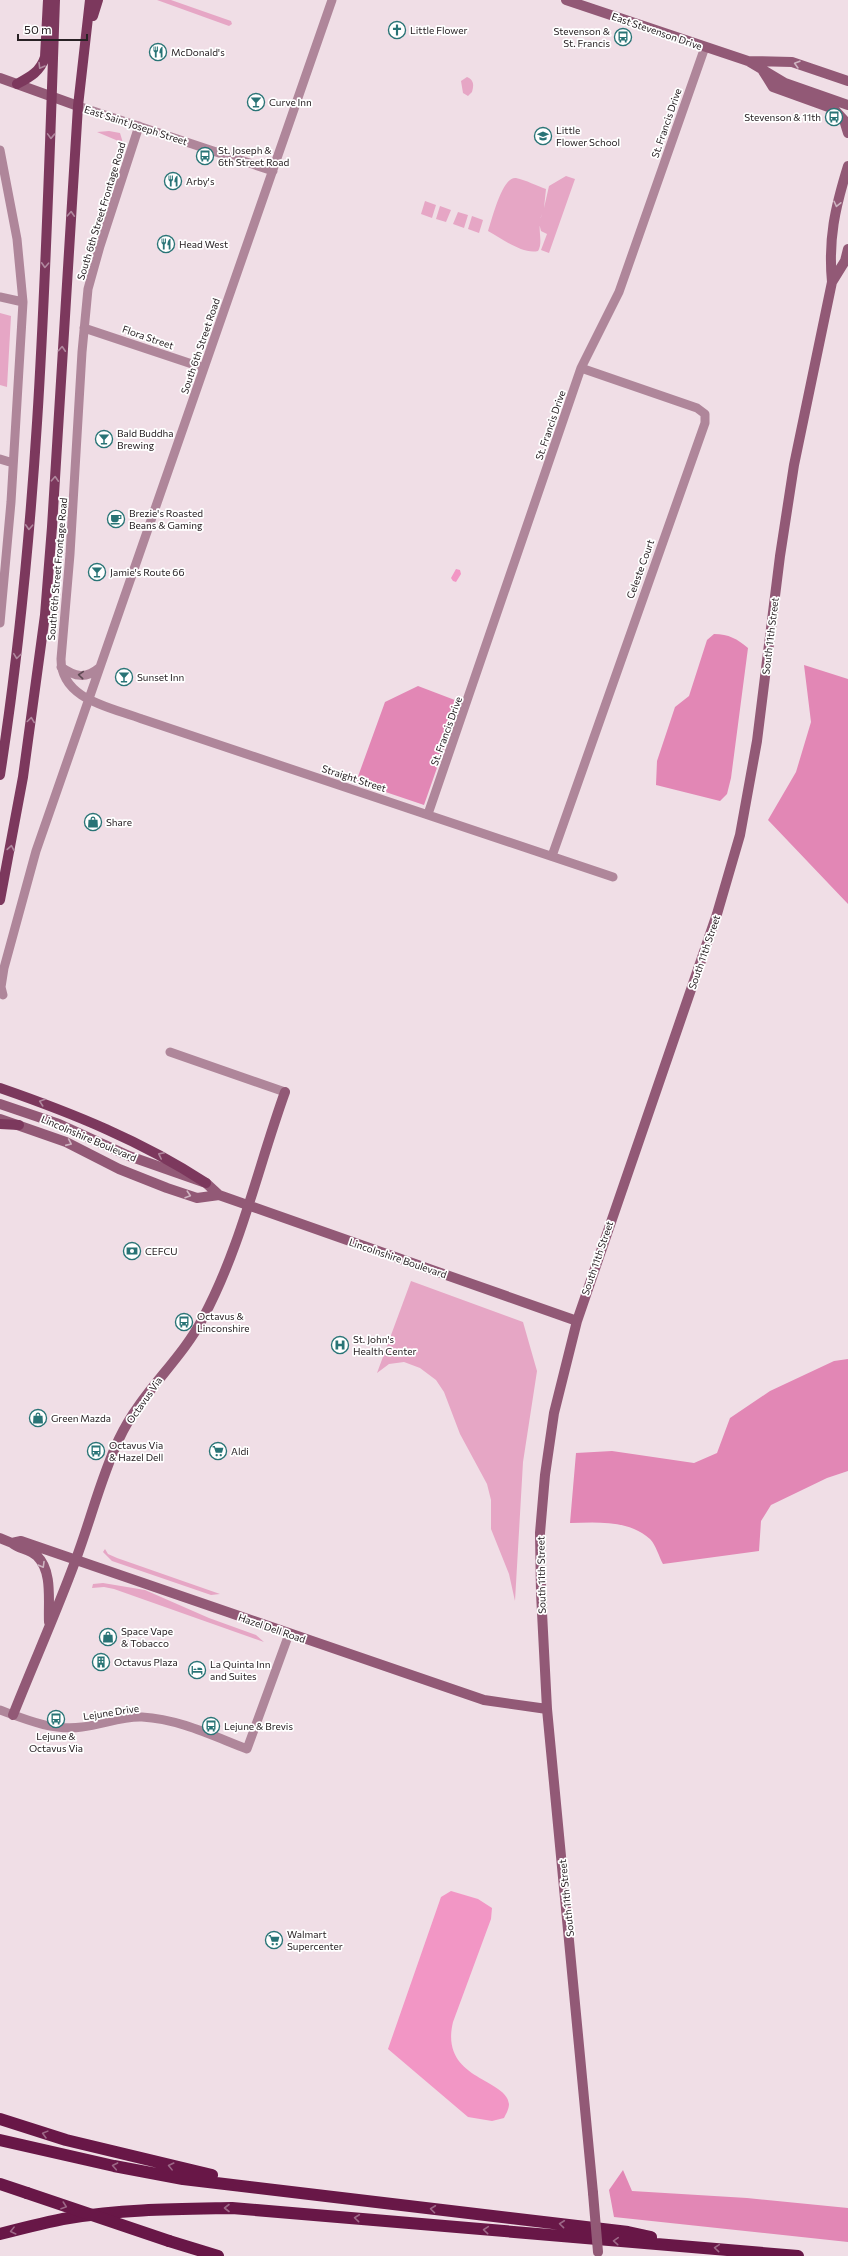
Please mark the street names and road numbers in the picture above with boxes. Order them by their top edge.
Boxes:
street label: East Stevenson Drive [610,10,704,52]
street label: St. Francis Drive [648,87,684,159]
street label: East Saint Joseph Street [83,103,189,147]
street label: South 6th Street Frontage Road [74,140,128,281]
street label: South 6th Street Road [178,296,222,395]
street label: Flora Street [121,323,175,351]
street label: St. Francis Drive [532,389,568,461]
street label: South 6th Street Frontage Road [45,497,69,641]
street label: Celeste Court [624,538,656,600]
street label: South 11th Street [759,597,781,675]
street label: St. Francis Drive [428,695,464,767]
street label: Straight Street [320,762,388,794]
street label: South 11th Street [686,913,722,991]
street label: Lincolnshire Boulevard [39,1112,139,1164]
street label: South 11th Street [579,1219,615,1297]
street label: Lincolnshire Boulevard [348,1236,449,1280]
street label: Octavus Via [124,1374,164,1426]
street label: South 11th Street [534,1536,548,1614]
street label: Hazel Dell Road [237,1611,307,1645]
street label: Lejune Drive [82,1702,140,1722]
street label: South 11th Street [556,1859,576,1937]

